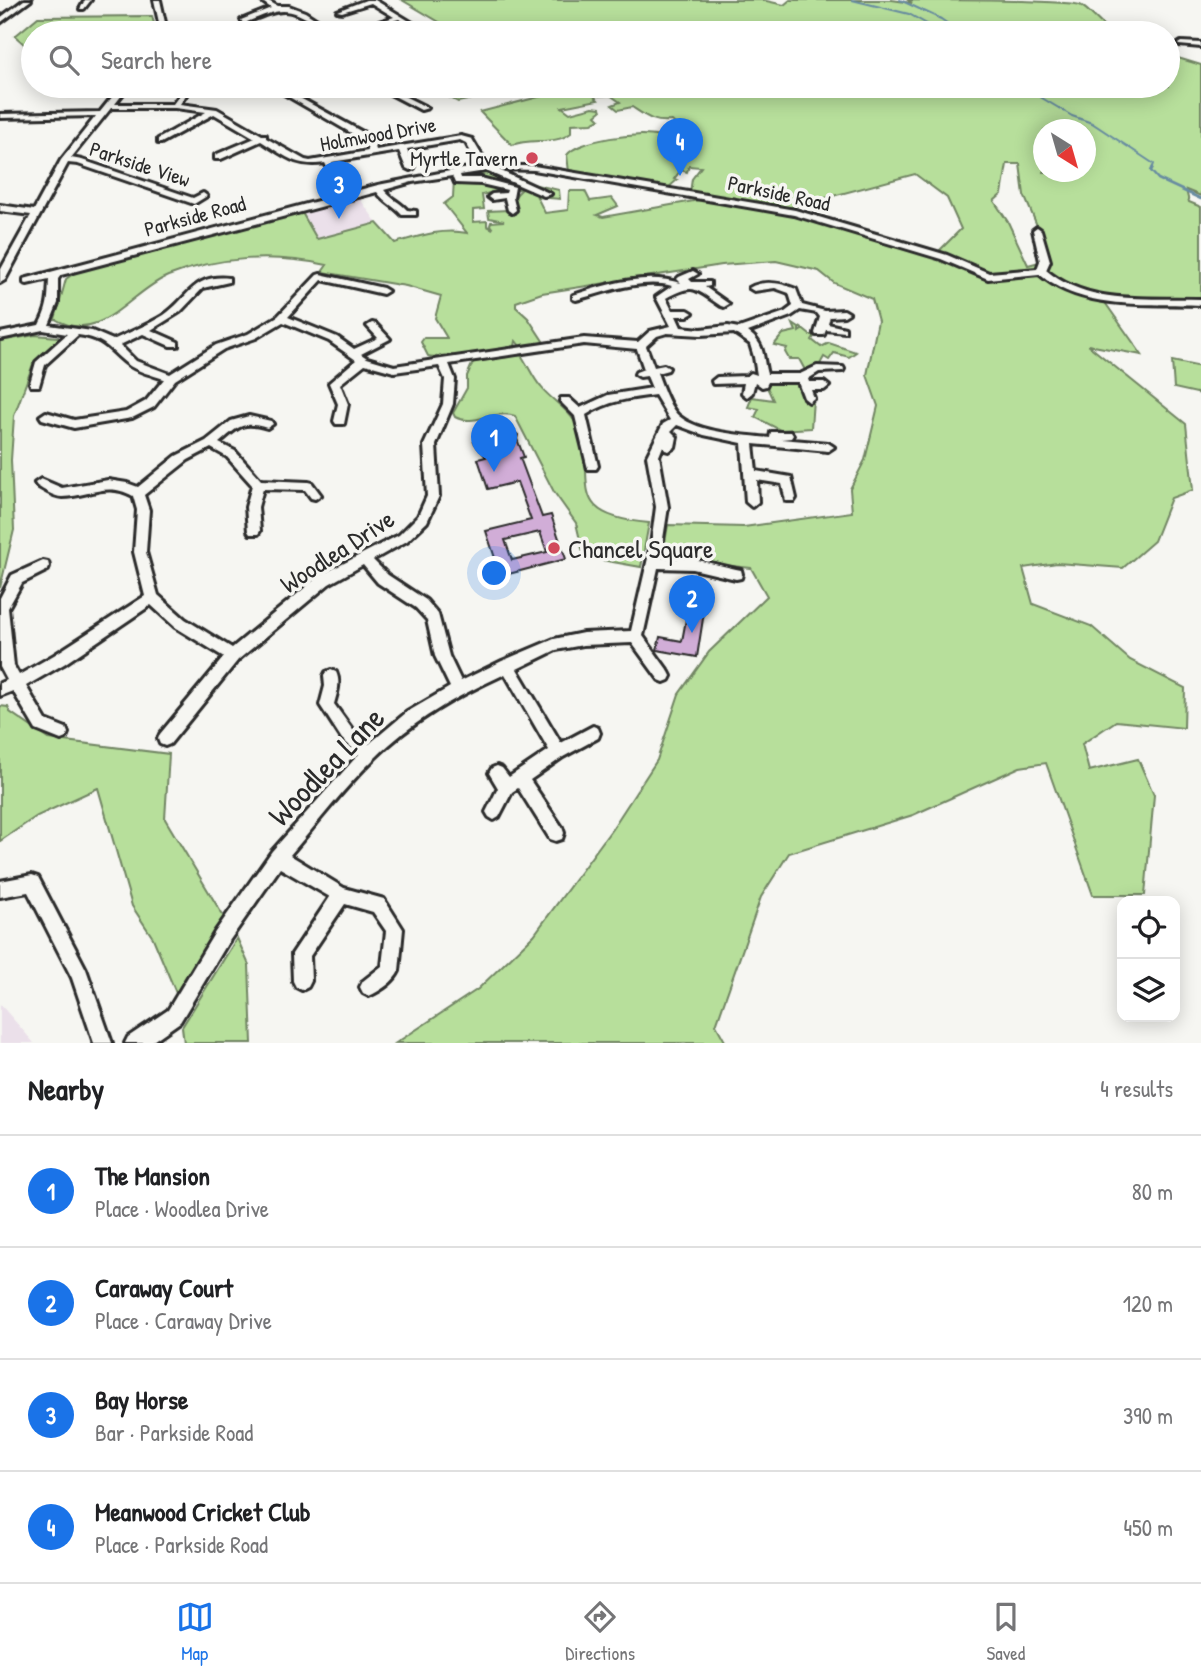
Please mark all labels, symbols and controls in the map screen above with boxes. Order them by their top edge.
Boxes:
search box [21,21,1180,98]
icon: search [45,41,83,79]
text: Search here [101,42,212,77]
street label: Holmwood Drive [318,110,438,158]
pin: 4 [657,118,703,176]
north arrow [1033,119,1096,182]
street label: Parkside View [86,134,194,194]
place label: Myrtle Tavern [410,144,518,173]
marker: Myrtle Tavern [524,150,540,166]
pin: 3 [316,161,362,219]
street label: Parkside Road [725,168,833,218]
street label: Parkside Road [141,189,249,243]
pin: 1 [471,414,517,472]
street label: Woodlea Drive [273,501,401,601]
place label: Chancel Square [568,531,713,566]
marker: Chancel Square [546,540,562,556]
your location [477,556,511,590]
pin: 2 [669,575,715,633]
street label: Woodlea Lane [258,697,394,835]
map controls [1117,896,1180,1022]
button: locate [1117,896,1180,959]
button: layers [1117,959,1180,1022]
text: Nearby [28,1069,104,1109]
text: 4 results [1100,1073,1173,1104]
text: The Mansion [95,1158,210,1193]
text: 1 [47,1176,55,1207]
text: 80 m [1132,1176,1173,1207]
text: Place · Woodlea Drive [95,1193,269,1224]
text: Caraway Court [95,1270,233,1305]
text: 2 [46,1288,56,1319]
text: 120 m [1123,1288,1173,1319]
text: Place · Caraway Drive [95,1305,272,1336]
text: Bay Horse [95,1382,188,1417]
text: 3 [46,1400,56,1431]
text: 390 m [1123,1400,1173,1431]
text: Bar · Parkside Road [95,1417,253,1448]
text: Meanwood Cricket Club [95,1494,310,1529]
text: 4 [47,1512,55,1543]
text: 450 m [1123,1512,1173,1543]
text: Place · Parkside Road [95,1529,268,1560]
tab: Map [176,1598,214,1666]
tab: Directions [565,1598,635,1666]
tab: Saved [987,1598,1025,1666]

